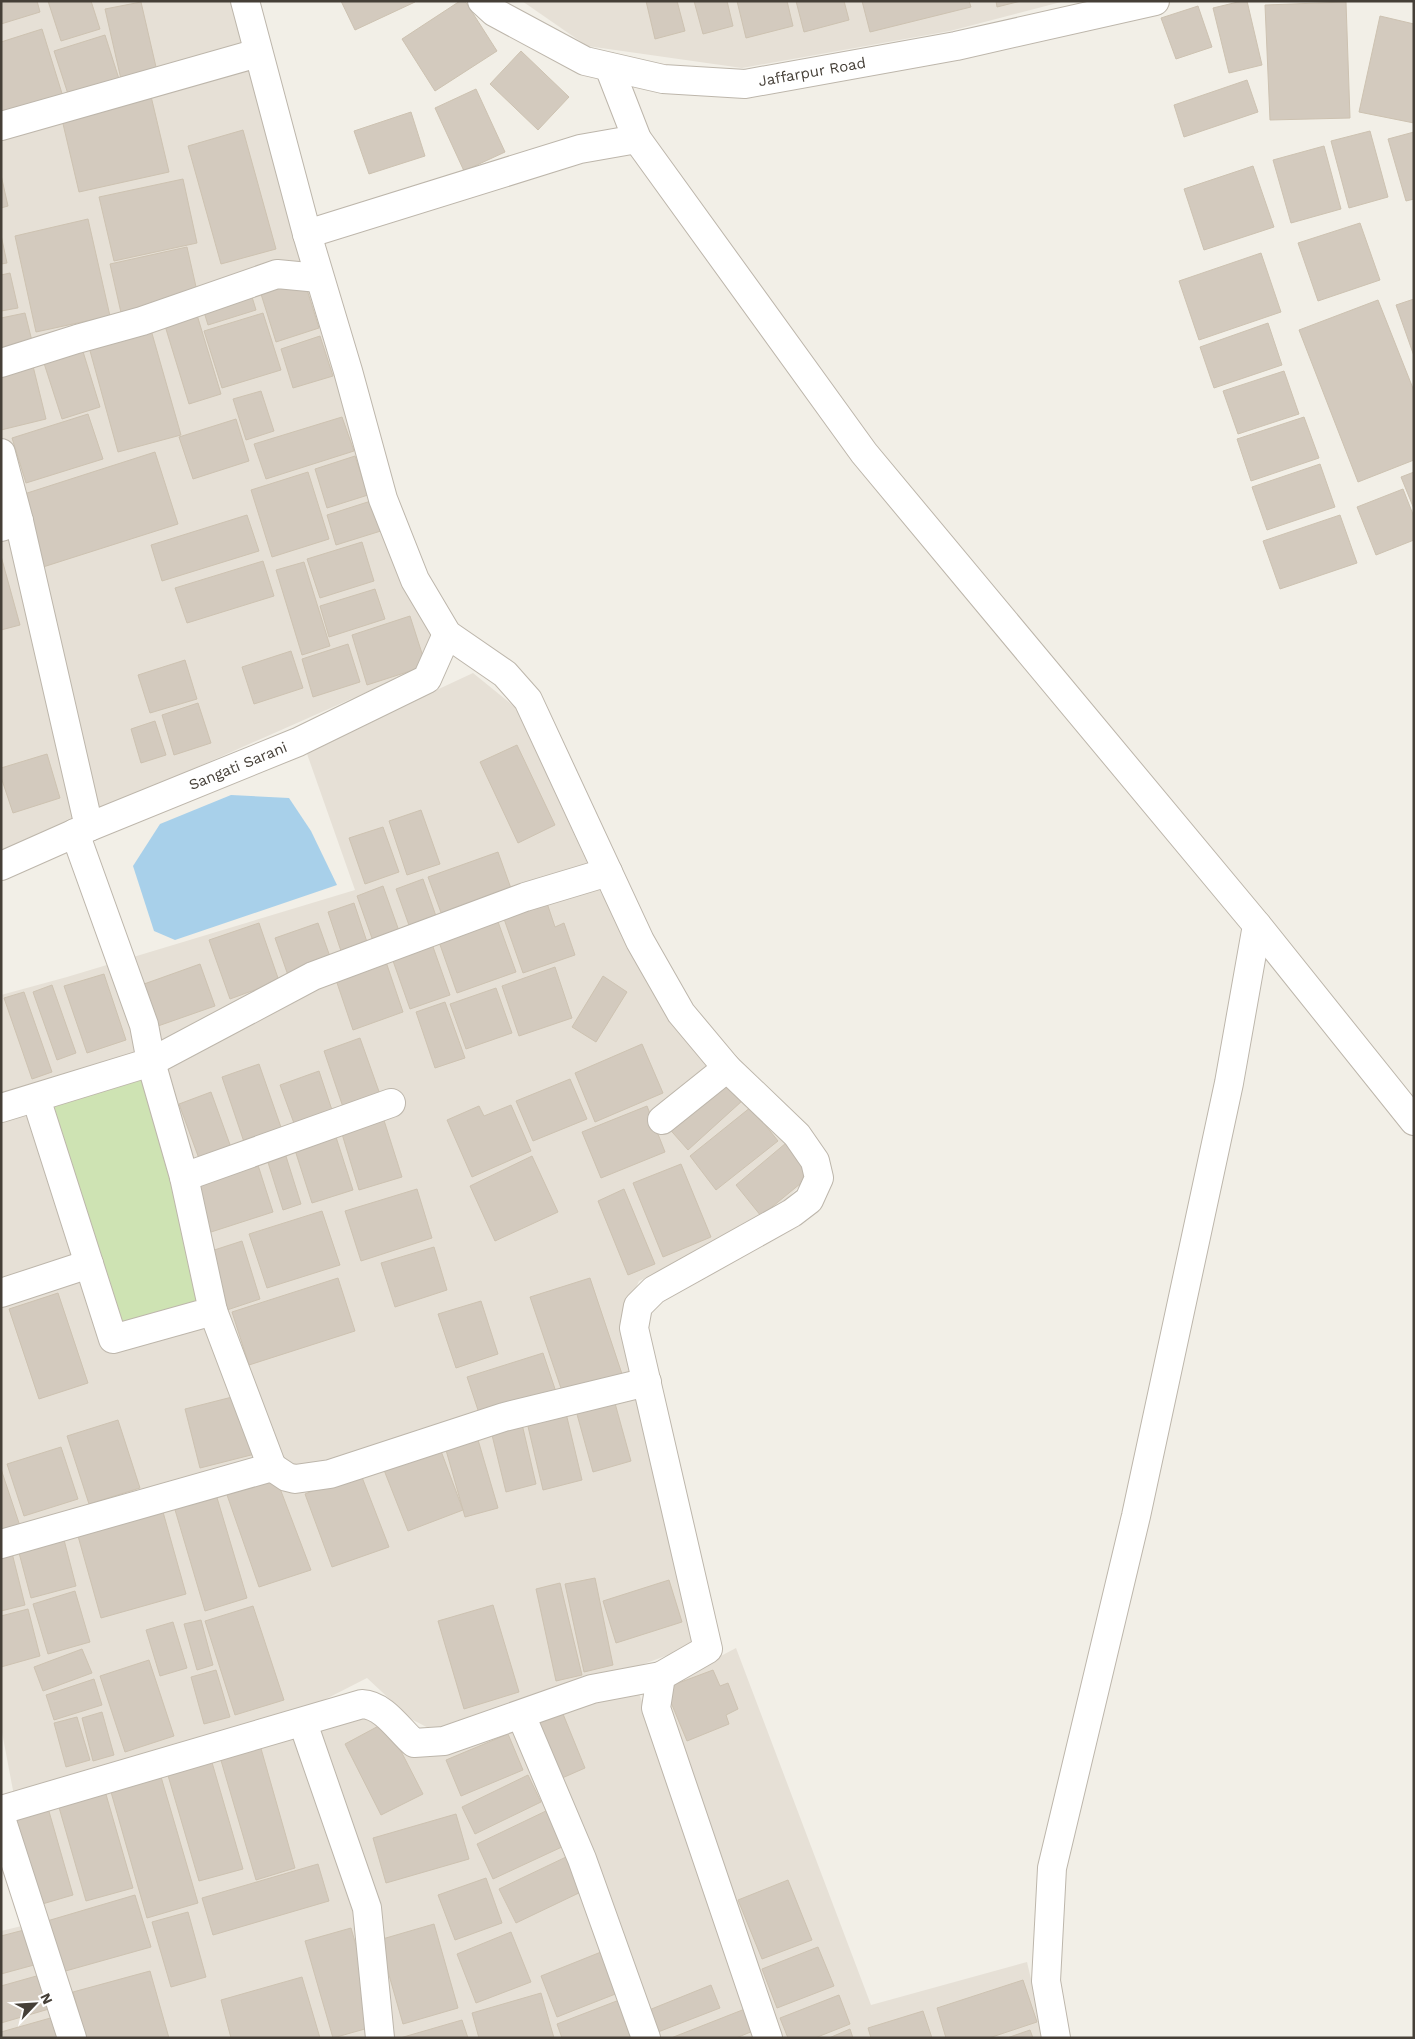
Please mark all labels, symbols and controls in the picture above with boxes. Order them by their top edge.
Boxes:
street label: Jaffarpur Road [757,54,867,90]
street label: Sangati Sarani [186,738,290,794]
north arrow [10,1979,60,2029]
text: N [37,1990,56,2007]

